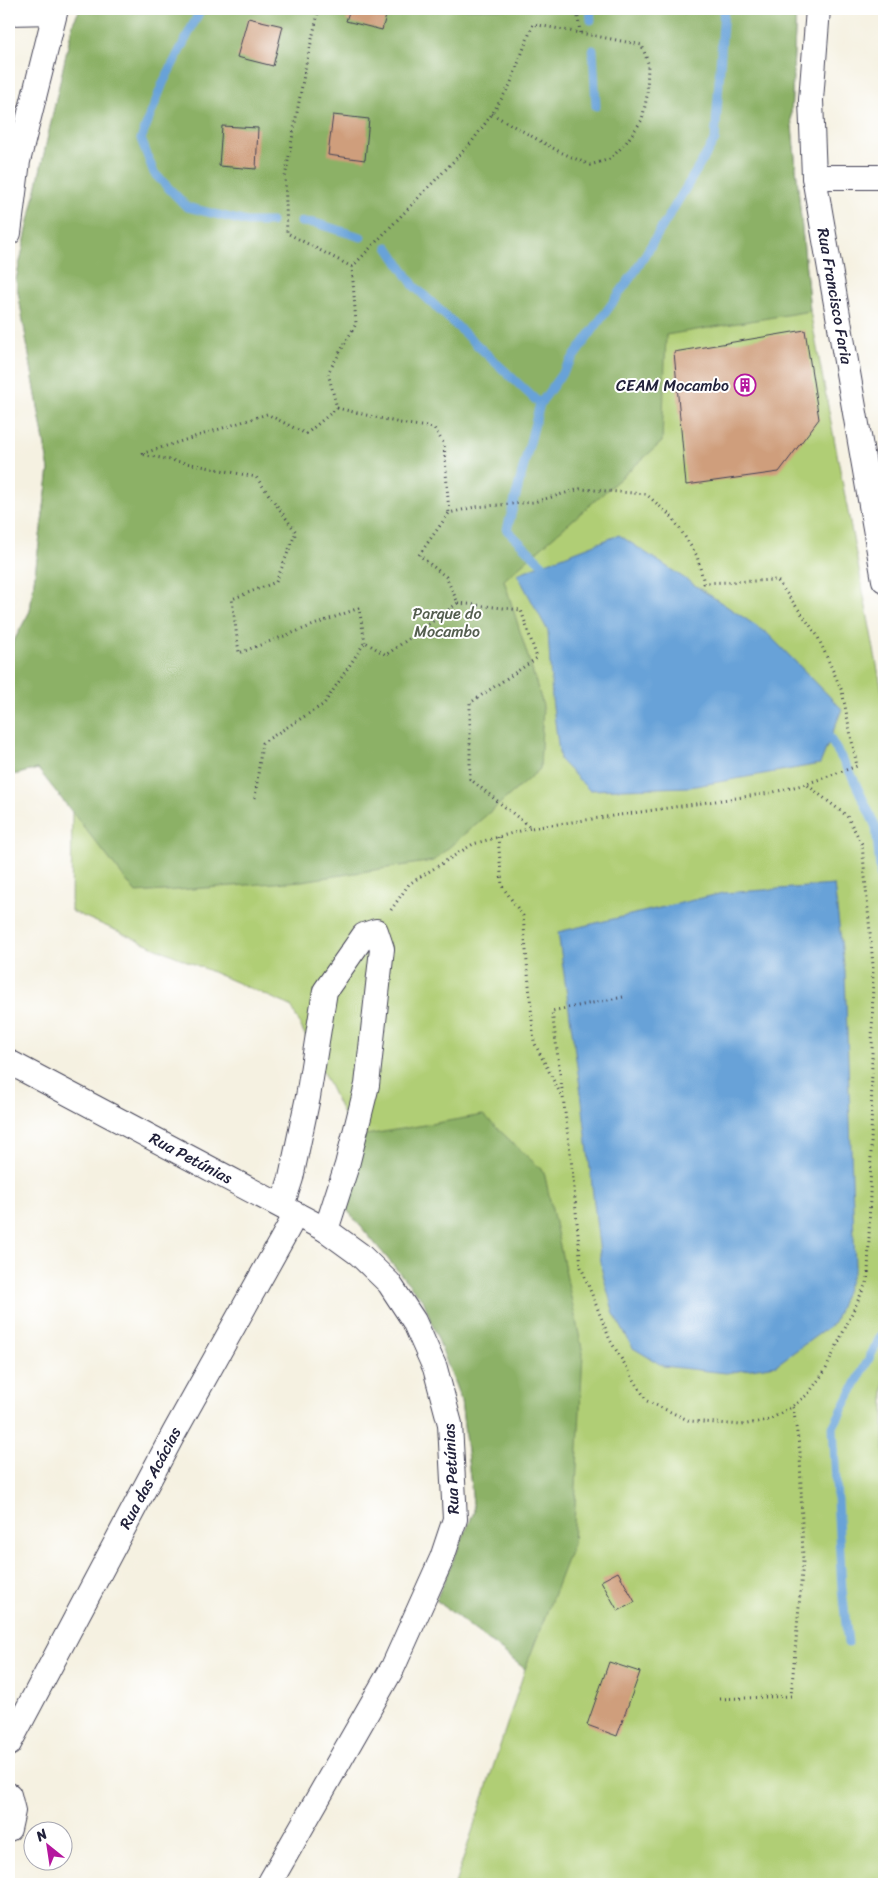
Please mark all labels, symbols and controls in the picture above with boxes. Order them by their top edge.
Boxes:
street label: Rua Francisco Faria [809,225,861,368]
place label: CEAM Mocambo [616,371,729,400]
building icon: CEAM Mocambo [733,373,757,397]
park label: Parque do Mocambo [412,599,482,646]
street label: Rua Petúnias [144,1124,238,1192]
street label: Rua das Acácias [111,1421,190,1535]
street label: Rua Petúnias [434,1422,468,1515]
north arrow [22,1820,72,1870]
text: N [30,1822,52,1849]

